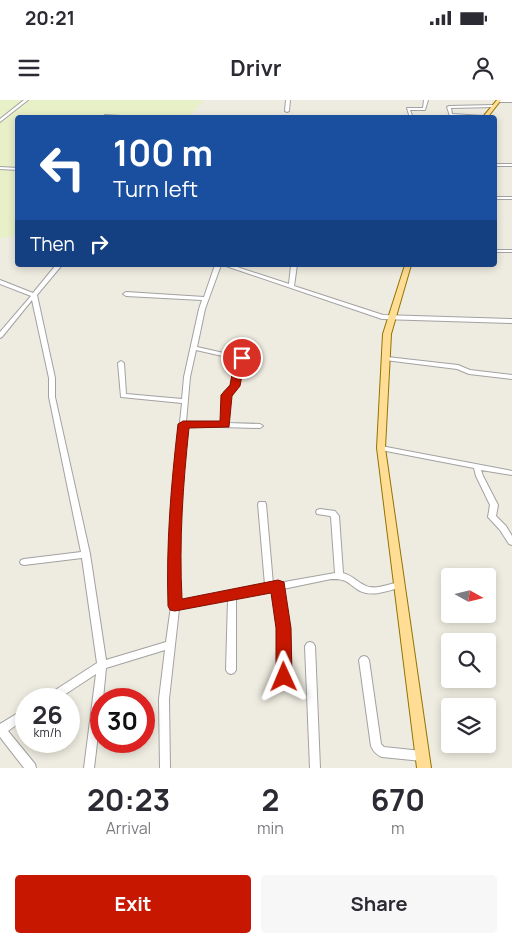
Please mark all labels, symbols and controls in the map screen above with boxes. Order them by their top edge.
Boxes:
text: 20:21 [25,5,75,31]
text: Drivr [230,53,282,83]
icon: menu [15,54,43,82]
icon: person [469,54,497,82]
text: 100 m [113,129,213,177]
icon: left [30,135,95,200]
text: Turn left [113,174,198,204]
icon: right [85,230,113,258]
text: Then [30,231,75,257]
pin [221,337,263,379]
icon: arrive [228,344,256,372]
north arrow [441,568,496,622]
map controls [441,568,496,753]
button: search [441,633,496,688]
position arrow [257,650,309,702]
speed limit sign: 30 [90,688,155,753]
text: 26 [32,697,63,732]
button: layers [441,698,496,753]
text: km/h [34,724,61,741]
text: 20:23 [87,779,170,820]
text: 2 [261,779,279,820]
text: 670 [371,779,425,820]
text: Arrival [106,817,151,839]
text: min [257,817,284,839]
text: m [391,817,405,839]
button: Exit [15,875,251,933]
button: Share [261,875,497,933]

